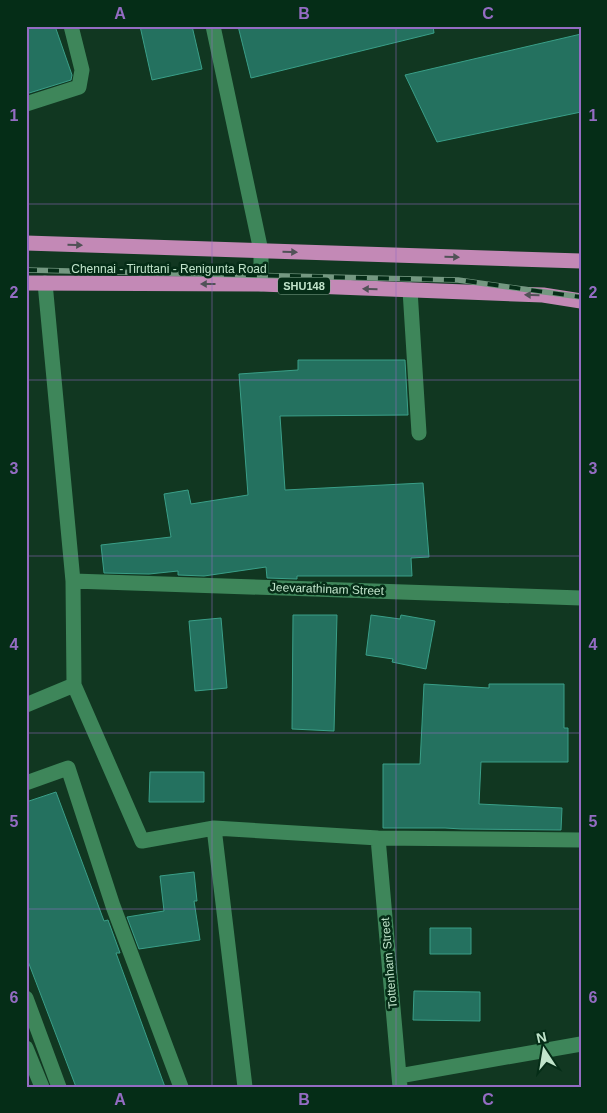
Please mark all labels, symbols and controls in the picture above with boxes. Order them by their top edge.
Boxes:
text: A [114,5,126,22]
text: B [298,5,310,22]
text: C [482,5,494,22]
text: 1 [10,107,19,124]
text: 1 [589,107,598,124]
one-way arrow [67,241,83,249]
one-way arrow [282,248,298,256]
one-way arrow [445,253,461,261]
street label: Chennai - Tiruttani - Renigunta Road [71,262,267,276]
road number: SHU148 [278,278,330,294]
one-way arrow [199,280,215,288]
text: 2 [10,284,19,301]
one-way arrow [362,284,378,292]
text: 2 [589,284,598,301]
one-way arrow [524,290,540,298]
text: 3 [10,460,19,477]
text: 3 [589,460,598,477]
street label: Jeevarathinam Street [270,580,385,598]
text: 4 [10,636,19,653]
text: 4 [589,636,598,653]
text: 5 [10,813,19,830]
text: 5 [589,813,598,830]
street label: Tottenham Street [378,916,400,1009]
text: 6 [10,989,19,1006]
text: 6 [589,989,598,1006]
north arrow [520,1026,570,1076]
text: N [535,1028,548,1046]
text: A [114,1091,126,1108]
text: B [298,1091,310,1108]
text: C [482,1091,494,1108]

